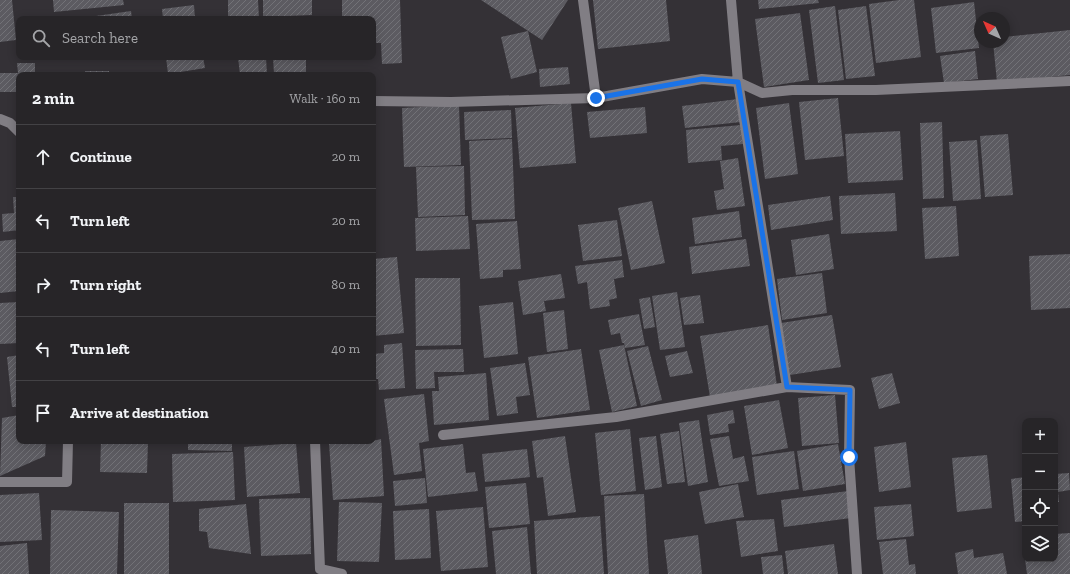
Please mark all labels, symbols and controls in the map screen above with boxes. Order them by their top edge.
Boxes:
north arrow [974,12,1010,48]
search box [16,16,376,60]
icon: search [30,27,52,49]
text: Search here [62,29,138,47]
text: 2 min [32,88,74,108]
route end [587,89,605,107]
text: Walk · 160 m [290,91,360,106]
icon: ahead [32,146,54,168]
text: Continue [70,148,132,166]
text: 20 m [332,149,360,164]
icon: left [32,210,54,232]
text: Turn left [70,212,130,230]
text: 20 m [332,213,360,228]
icon: right [32,274,54,296]
text: Turn right [70,276,141,294]
text: 80 m [331,277,360,292]
icon: left [32,338,54,360]
text: Turn left [70,340,130,358]
text: 40 m [331,341,360,356]
icon: arrive [32,402,54,424]
text: Arrive at destination [70,404,209,422]
map controls [1022,418,1058,562]
button: + [1022,418,1058,454]
route start [840,448,858,466]
button: − [1022,454,1058,490]
button: locate [1022,490,1058,526]
button: layers [1022,526,1058,562]

